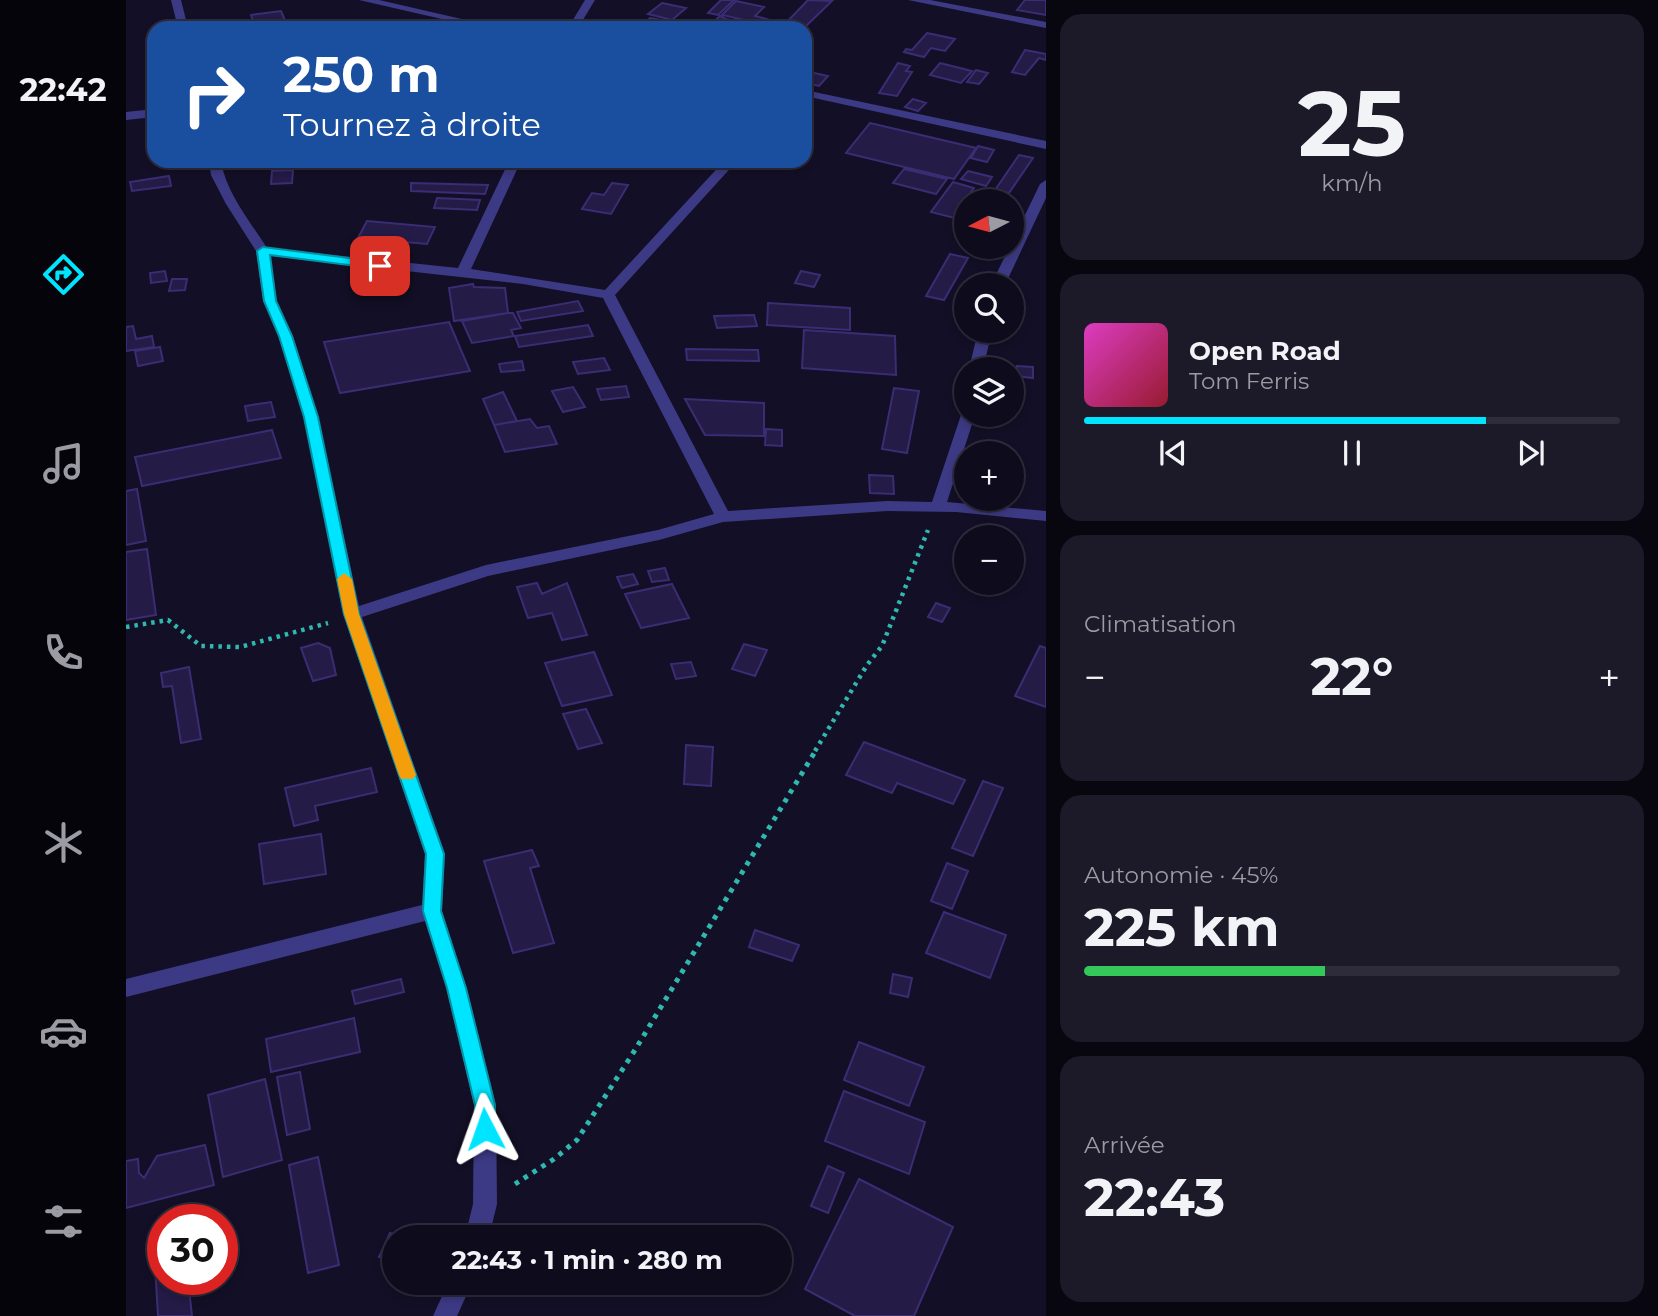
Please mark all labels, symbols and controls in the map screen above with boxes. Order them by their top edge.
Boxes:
text: 250 m [283,45,440,104]
icon: right [168,49,259,140]
text: 25 [1298,68,1406,179]
text: 22:42 [19,70,107,109]
text: Tournez à droite [283,105,541,144]
text: km/h [1321,169,1383,197]
north arrow [954,189,1024,259]
map controls [954,189,1024,595]
pin [350,236,410,296]
icon: arrive [361,247,399,285]
icon: directions [39,250,88,299]
button: search [954,273,1024,343]
text: Open Road [1189,335,1341,367]
button: layers [954,357,1024,427]
text: Tom Ferris [1189,367,1309,395]
icon: previous [1154,434,1192,472]
icon: pause [1333,434,1371,472]
icon: next [1512,434,1550,472]
icon: music [39,439,88,488]
button: + [954,441,1024,511]
button: − [954,525,1024,595]
text: Climatisation [1084,610,1236,638]
icon: phone [39,628,88,677]
text: 22° [1310,645,1394,708]
text: − [1084,654,1106,701]
text: + [1598,654,1620,701]
icon: climate [39,818,88,867]
text: Autonomie · 45% [1084,861,1278,889]
text: 225 km [1084,896,1279,959]
icon: car [39,1007,88,1056]
position arrow [448,1092,522,1166]
text: Arrivée [1084,1131,1165,1159]
text: 22:43 [1084,1166,1225,1229]
icon: filters [39,1197,88,1246]
speed limit sign: 30 [147,1204,238,1295]
text: 22:43 · 1 min · 280 m [451,1244,723,1276]

